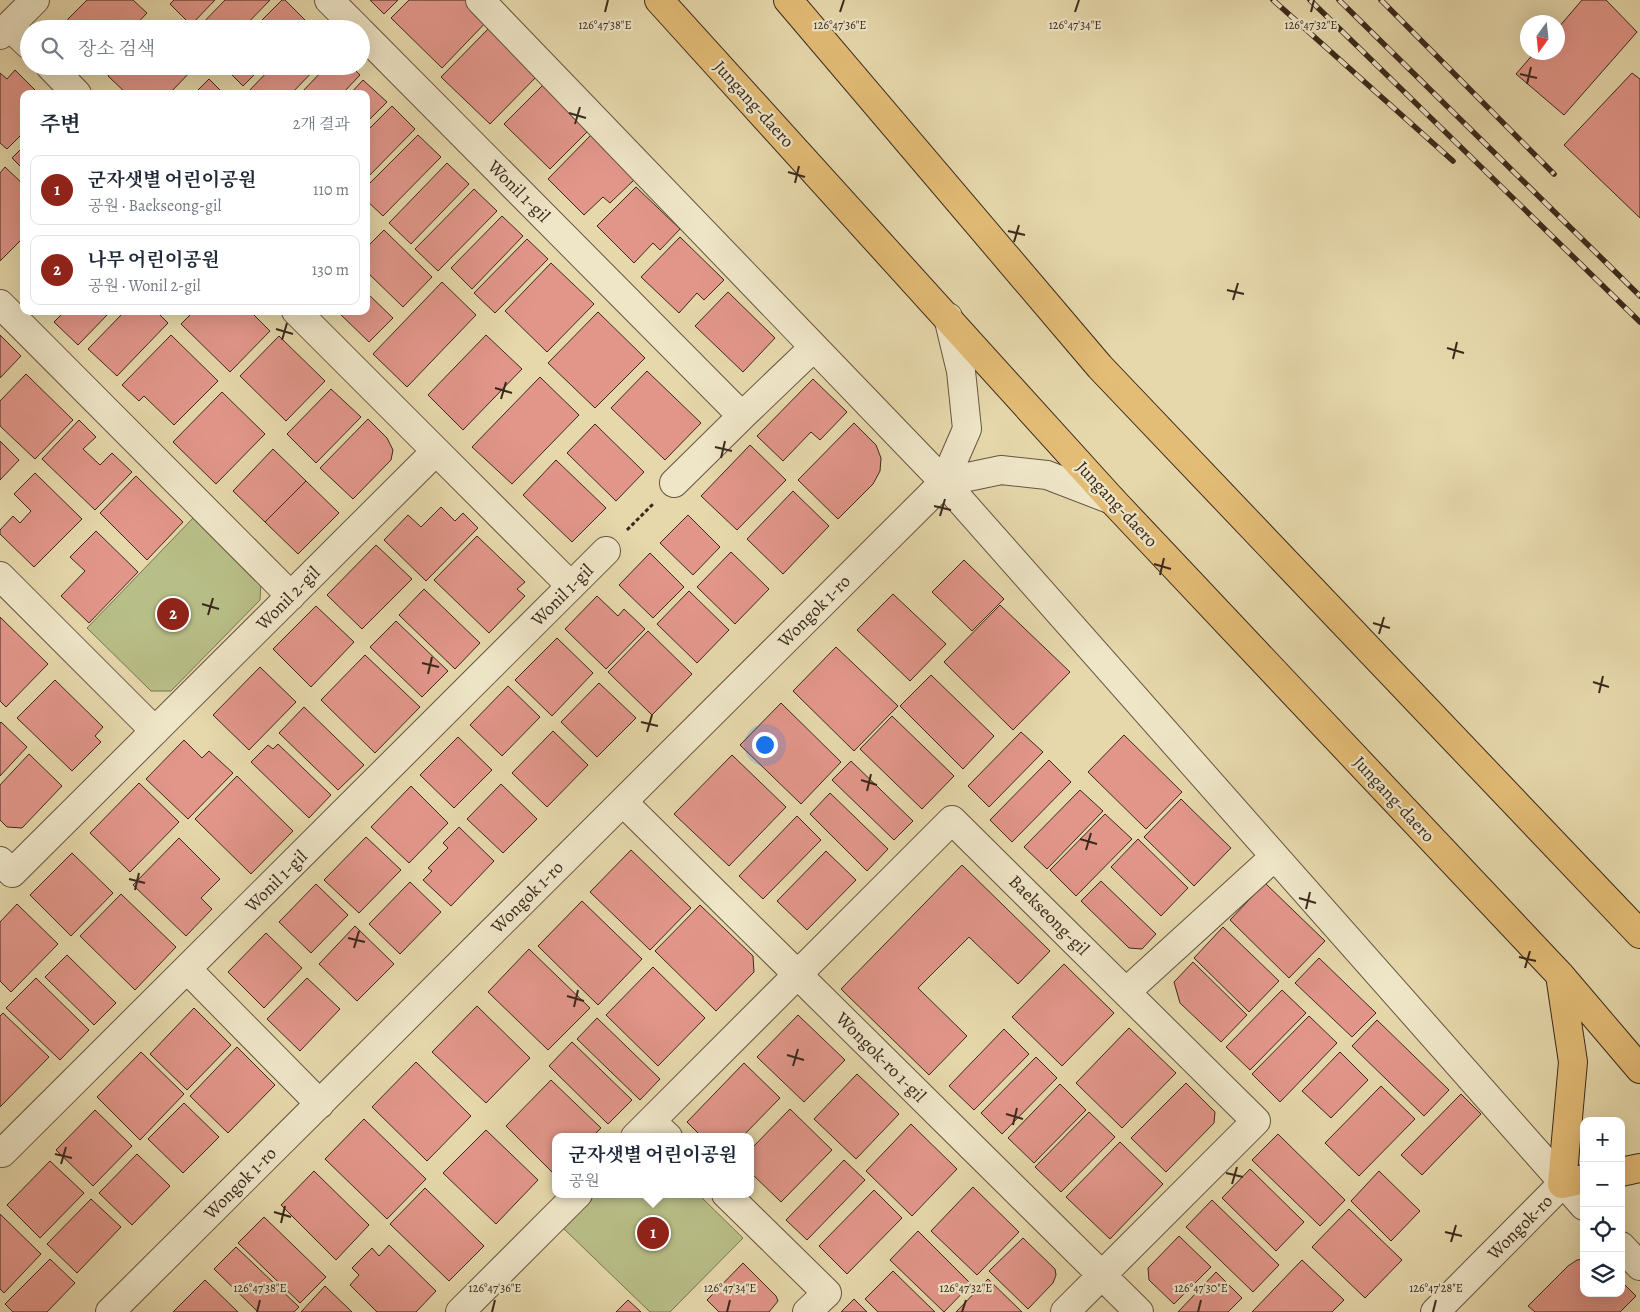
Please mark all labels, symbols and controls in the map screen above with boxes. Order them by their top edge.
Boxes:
north arrow [1520,15,1565,60]
text: 126°47'38"E [578,17,632,33]
text: 126°47'36"E [814,17,866,33]
text: 126°47'34"E [1049,17,1101,33]
text: 126°47'32"E [1285,17,1337,33]
search box [20,20,370,75]
icon: search [38,34,66,62]
text: 장소 검색 [78,36,155,62]
street label: Jungang-daero [708,55,800,153]
text: 주변 [40,110,81,138]
text: 2개 결과 [293,113,350,135]
street label: Wonil 1-gil [482,154,556,228]
text: 군자샛별 어린이공원 [88,167,257,193]
text: 1 [54,179,60,201]
text: 110 m [313,179,349,201]
text: 공원 · Baekseong-gil [88,195,221,217]
text: 나무 어린이공원 [88,247,220,273]
text: 2 [53,259,61,281]
text: 130 m [312,259,349,281]
text: 공원 · Wonil 2-gil [88,275,201,297]
street label: Jungang-daero [1071,456,1163,552]
street label: Wonil 1-gil [525,558,599,632]
street label: Wonil 2-gil [250,560,326,636]
street label: Wongok 1-ro [772,569,856,653]
pin: 2 [157,595,189,633]
your location [752,732,778,758]
street label: Jungang-daero [1348,751,1440,847]
street label: Wonil 1-gil [239,844,313,918]
street label: Wongok 1-ro [485,855,569,939]
street label: Baekseong-gil [1004,870,1095,961]
street label: Wongok-ro 1-gil [830,1006,932,1108]
map controls [1580,1117,1625,1297]
button: + [1580,1117,1625,1162]
popup [552,1133,754,1198]
street label: Wongok 1-ro [198,1141,282,1225]
text: 군자샛별 어린이공원 [569,1142,737,1168]
button: − [1580,1162,1625,1207]
text: 공원 [569,1170,600,1192]
street label: Wongok-ro [1481,1189,1558,1266]
button: locate [1580,1207,1625,1252]
pin: 1 [637,1214,669,1252]
button: layers [1580,1252,1625,1297]
text: 126°47'38"E [233,1280,287,1296]
text: 126°47'36"E [469,1280,521,1296]
text: 126°47'34"E [704,1280,756,1296]
text: 126°47'32"E [940,1280,992,1296]
text: 126°47'30"E [1174,1280,1228,1296]
text: 126°47'28"E [1409,1280,1463,1296]

